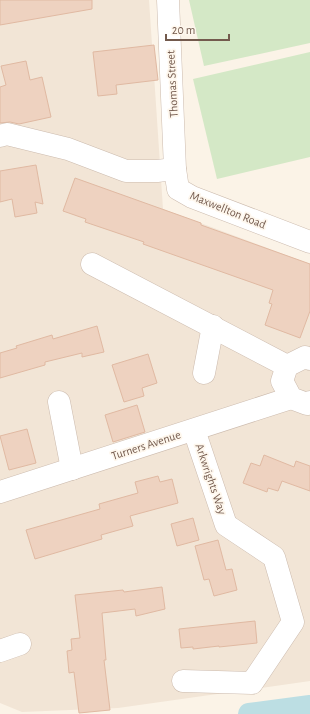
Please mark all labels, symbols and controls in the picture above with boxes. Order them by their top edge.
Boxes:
scale bar [166,16,229,42]
text: 20 m [172,24,195,36]
street label: Thomas Street [164,50,180,118]
street label: Maxwellton Road [188,189,268,231]
street label: Turners Avenue [110,428,182,462]
street label: Arkwrights Way [192,442,229,516]

